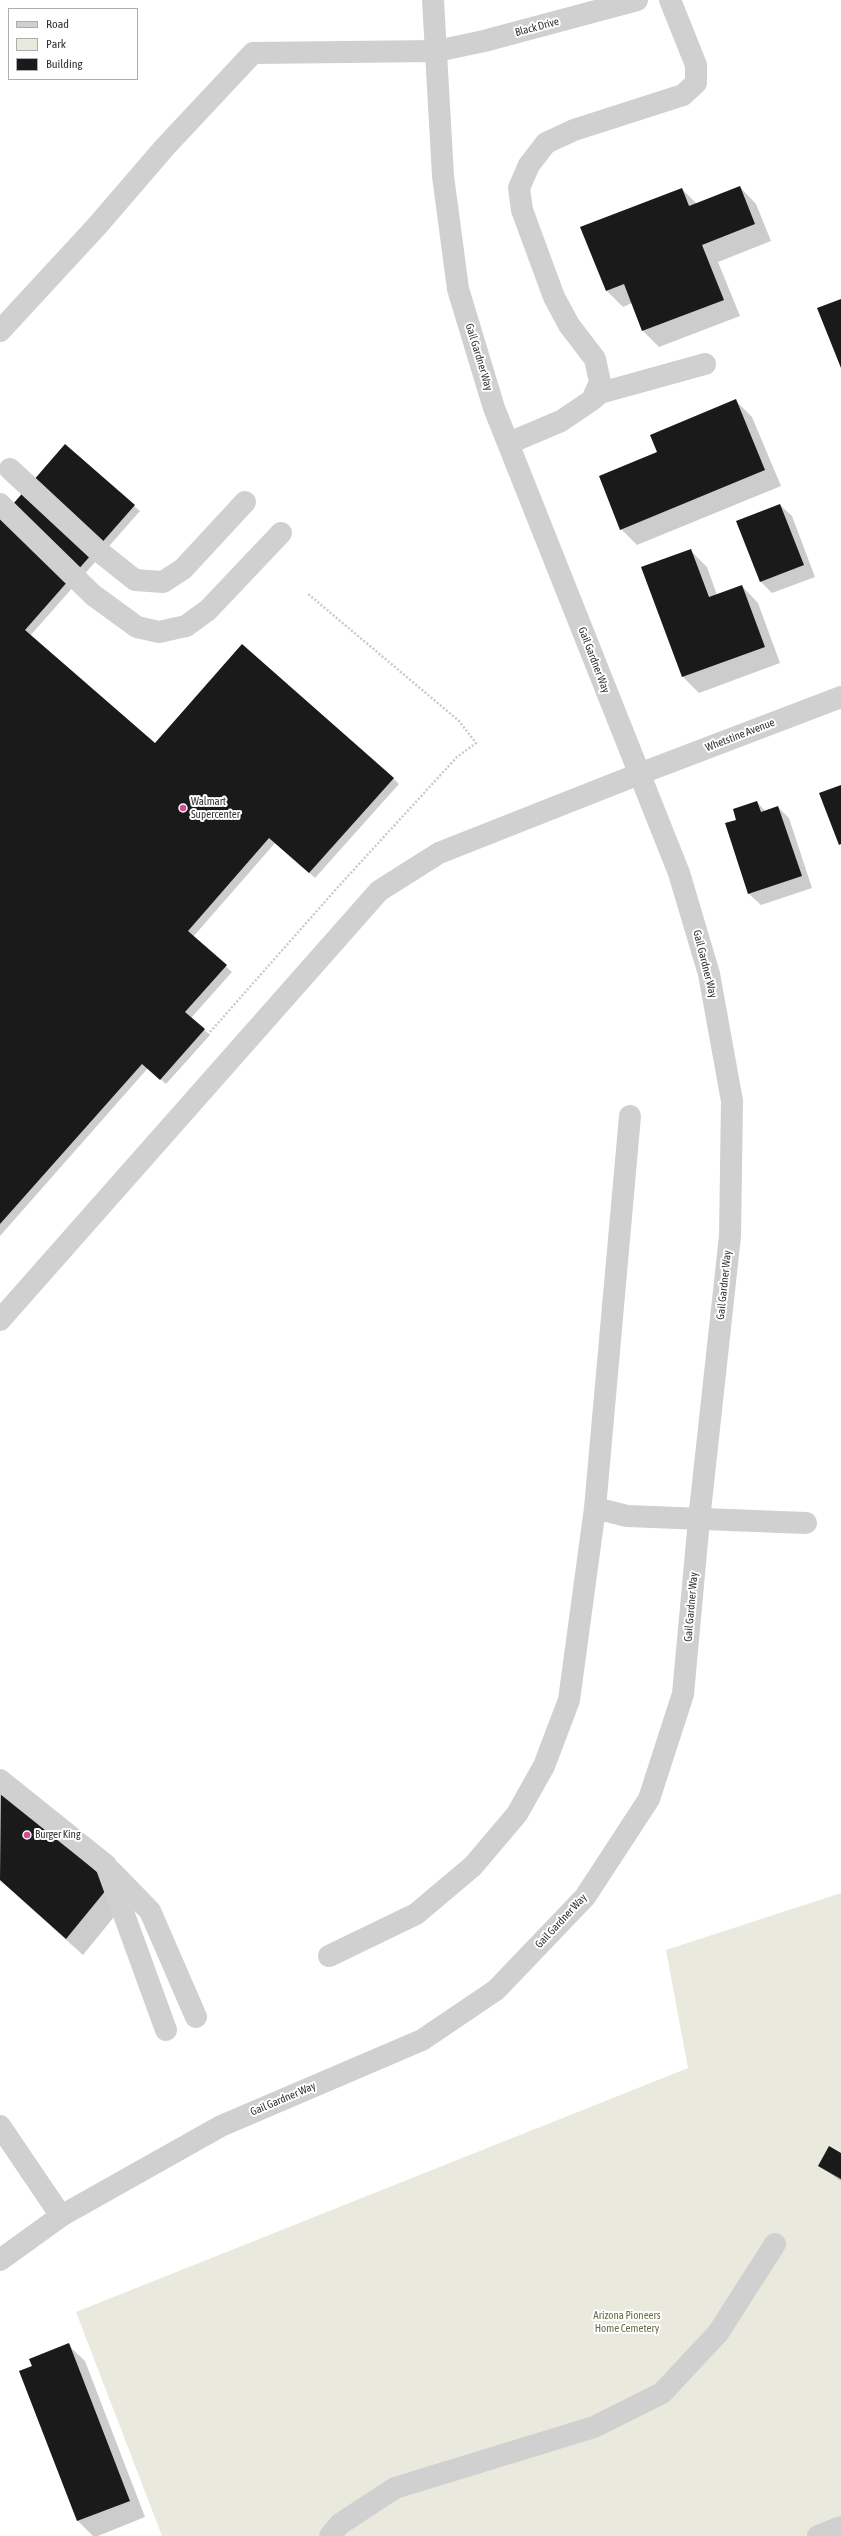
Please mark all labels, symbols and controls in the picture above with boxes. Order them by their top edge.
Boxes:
legend [8,8,138,80]
street label: Black Drive [514,15,560,39]
text: Road [46,17,69,31]
text: Park [46,37,66,51]
text: Building [46,57,83,71]
street label: Gail Gardner Way [463,322,495,392]
street label: Gail Gardner Way [575,625,613,695]
street label: Whetstine Avenue [703,716,777,754]
place label: Walmart Supercenter [191,795,240,821]
marker: Walmart Supercenter [178,803,188,813]
street label: Gail Gardner Way [690,929,720,999]
street label: Gail Gardner Way [714,1250,734,1320]
street label: Gail Gardner Way [681,1572,701,1642]
place label: Burger King [35,1828,81,1842]
marker: Burger King [22,1830,32,1840]
street label: Gail Gardner Way [532,1891,590,1951]
street label: Gail Gardner Way [248,2079,318,2119]
park label: Arizona Pioneers Home Cemetery [593,2309,661,2335]

